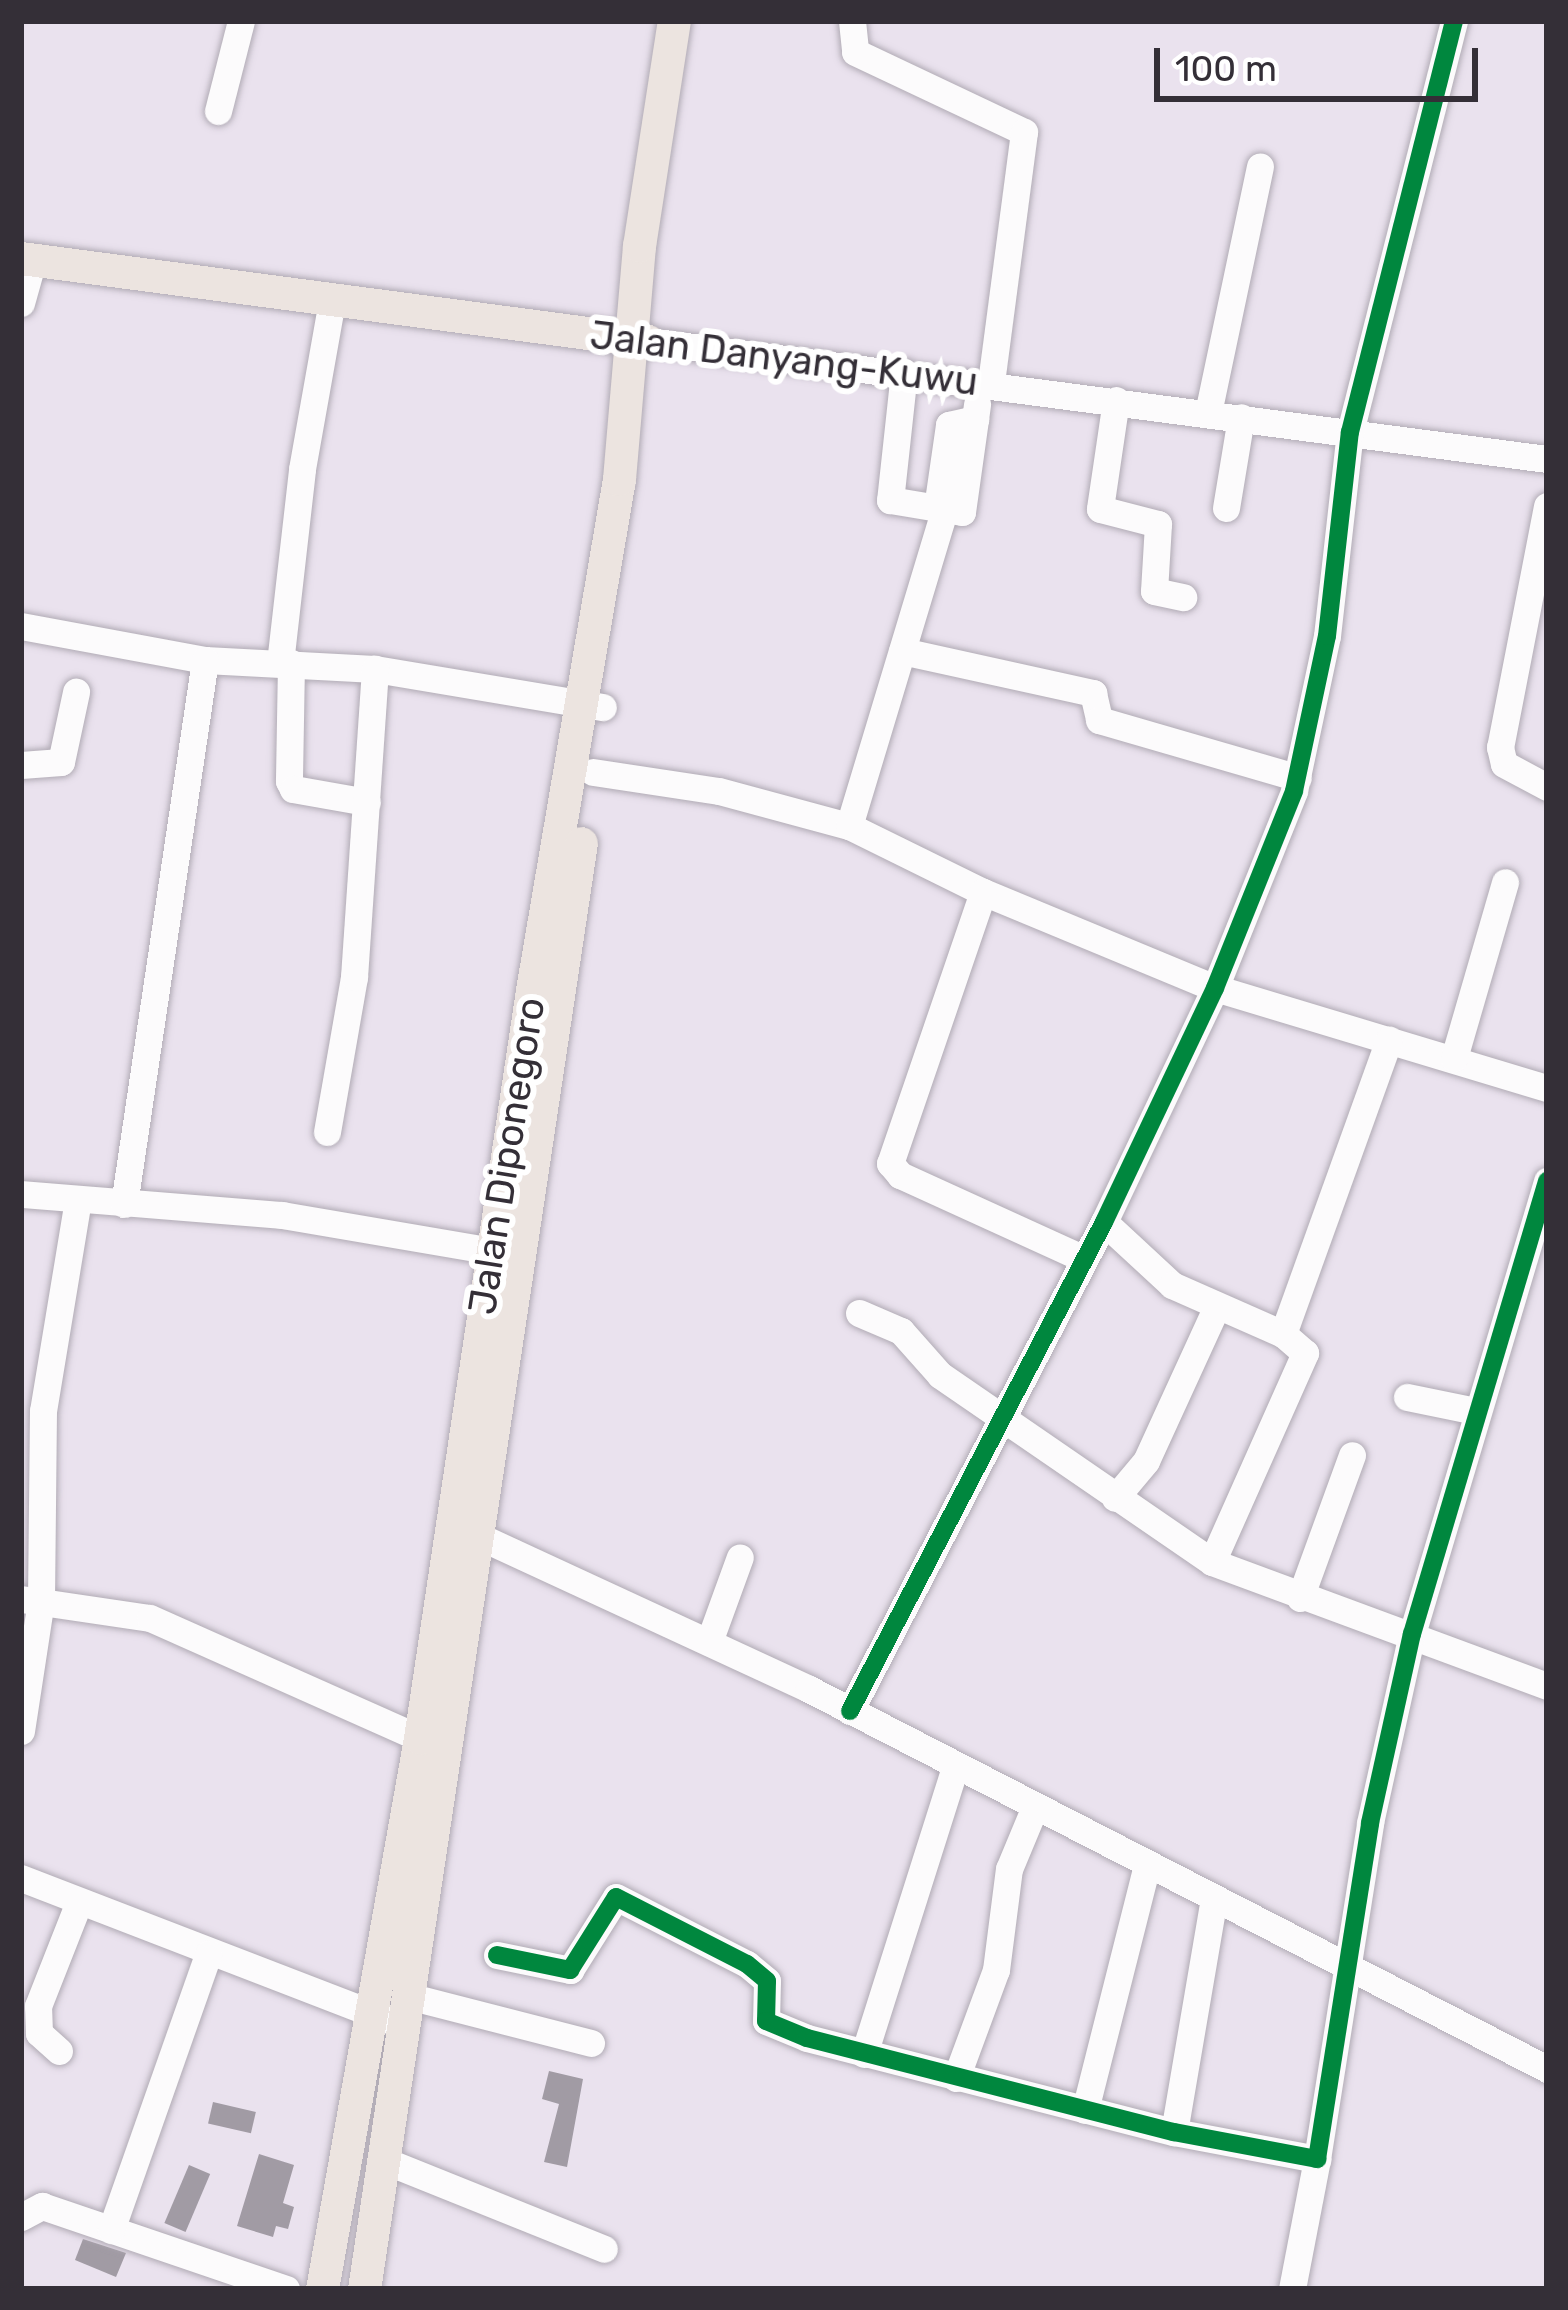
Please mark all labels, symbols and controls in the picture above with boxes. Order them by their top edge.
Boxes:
scale bar [1160,24,1484,98]
text: 100 m [1175,47,1277,90]
street label: Jalan Danyang-Kuwu [587,312,981,406]
street label: Jalan Diponegoro [459,994,555,1318]

